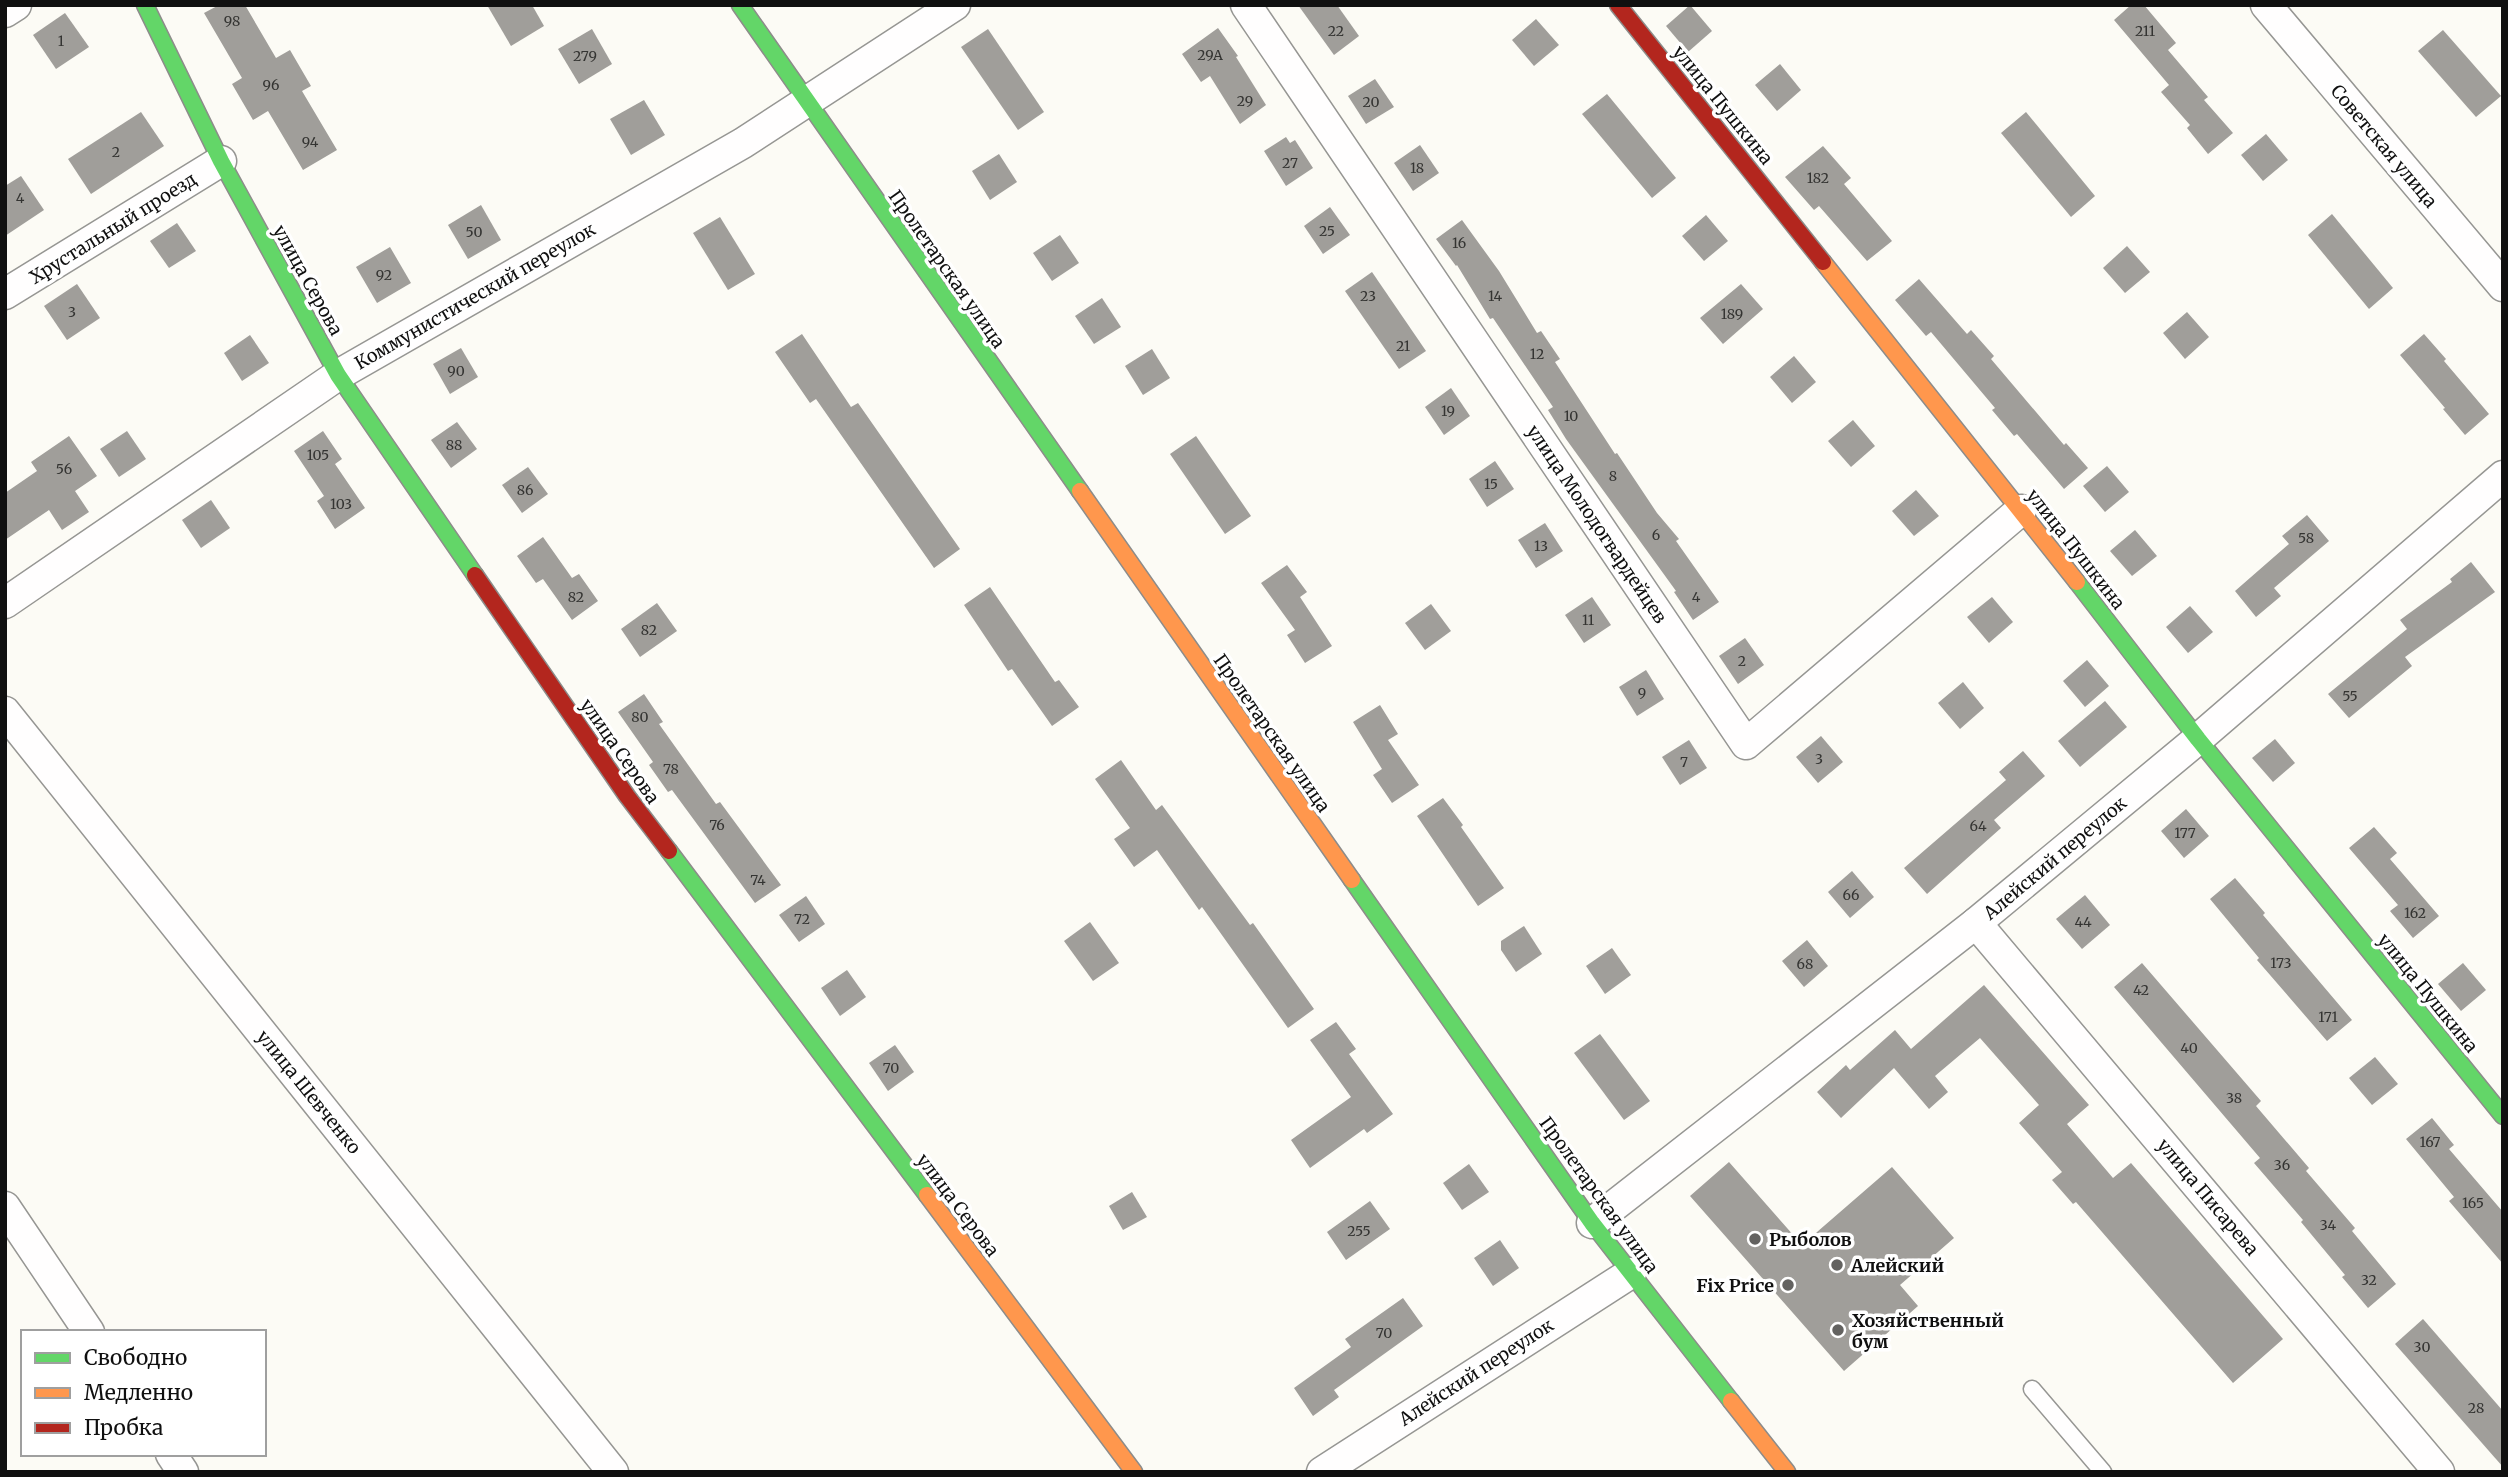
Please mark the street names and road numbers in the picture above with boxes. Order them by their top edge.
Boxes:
street label: улица Пушкина [1668,41,1778,169]
street label: Советская улица [2326,80,2442,213]
street label: Хрустальный проезд [25,167,201,289]
street label: Пролетарская улица [884,185,1011,353]
street label: Коммунистический переулок [351,217,600,375]
street label: улица Серова [268,221,348,340]
street label: улица Молодогвардейцев [1522,420,1672,628]
street label: улица Пушкина [2022,484,2130,614]
street label: Пролетарская улица [1209,649,1336,817]
street label: улица Серова [575,694,665,808]
street label: Алейский переулок [1978,791,2132,925]
street label: улица Пушкина [2373,929,2483,1057]
street label: улица Шевченко [252,1025,366,1159]
street label: Пролетарская улица [1534,1112,1664,1278]
street label: улица Писарева [2152,1134,2264,1260]
street label: улица Серова [912,1149,1004,1261]
street label: Алейский переулок [1393,1313,1558,1431]

